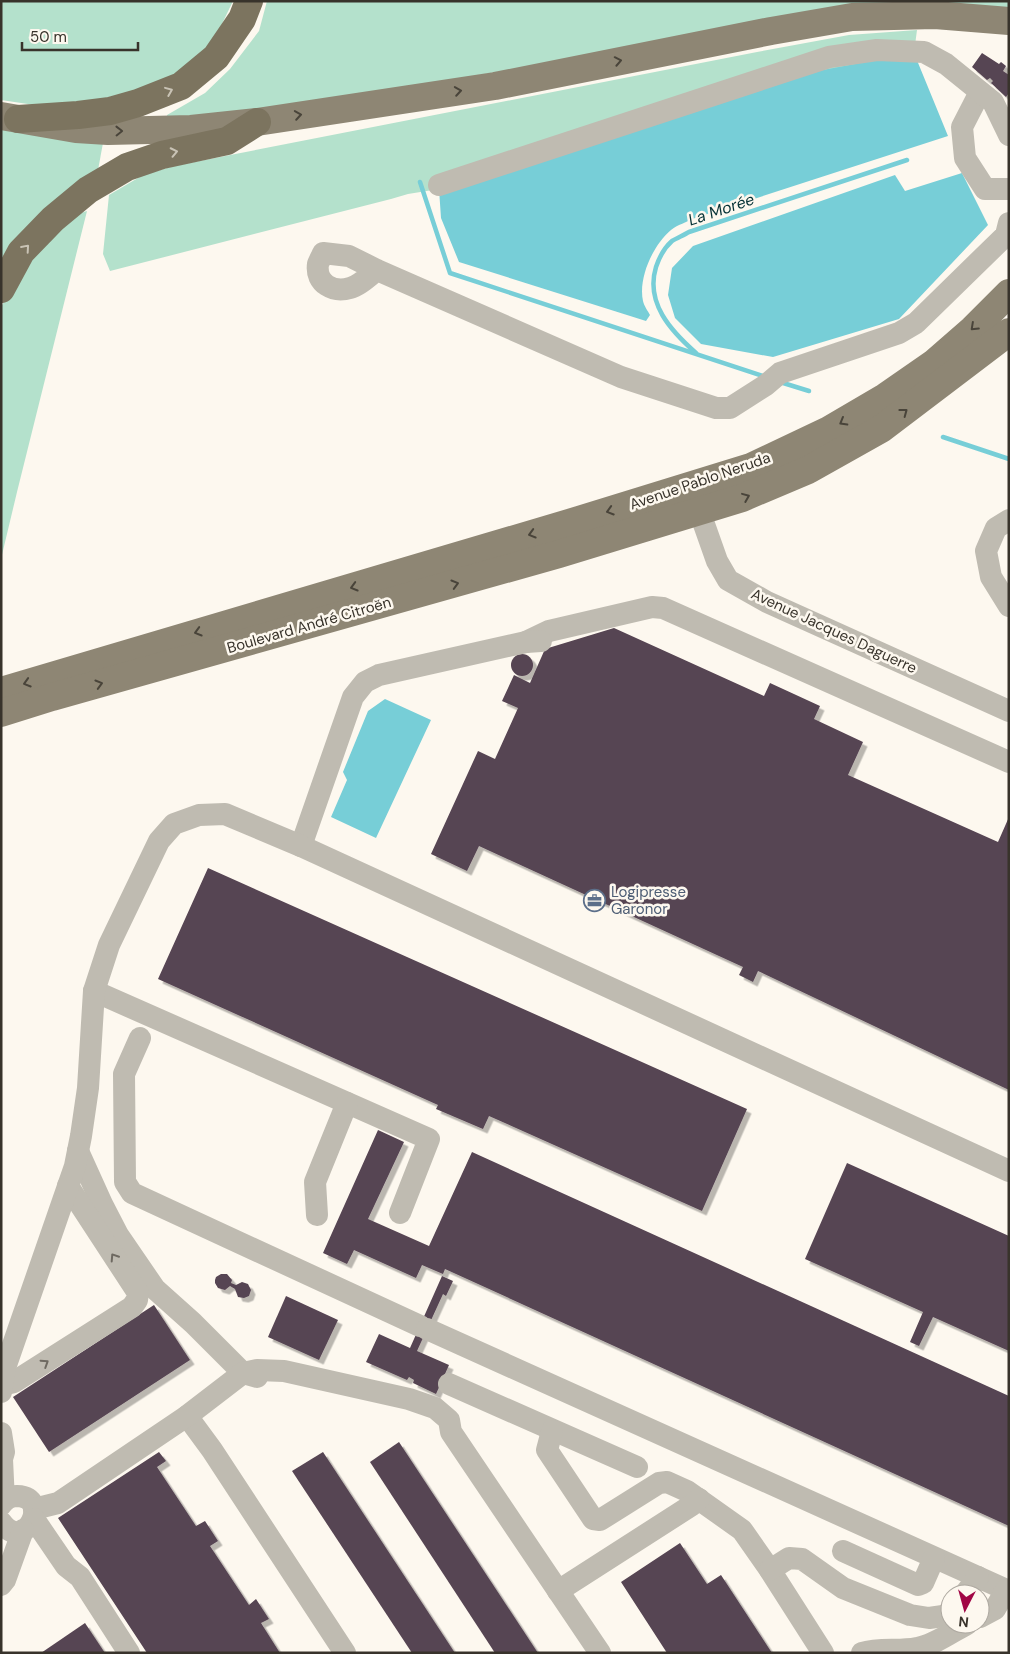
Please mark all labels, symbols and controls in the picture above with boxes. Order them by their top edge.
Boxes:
scale bar [22,20,139,52]
text: 50 m [30,27,67,47]
one-way arrow [614,57,623,67]
one-way arrow [455,86,463,97]
one-way arrow [164,87,172,97]
one-way arrow [293,111,302,121]
one-way arrow [115,126,123,136]
one-way arrow [170,147,179,158]
water label: La Morée [685,188,757,231]
one-way arrow [20,244,29,253]
one-way arrow [971,321,980,330]
one-way arrow [898,409,908,418]
one-way arrow [840,416,849,426]
street label: Avenue Pablo Neruda [627,448,773,514]
one-way arrow [741,492,749,502]
one-way arrow [607,505,615,515]
one-way arrow [529,529,537,539]
one-way arrow [451,579,459,589]
one-way arrow [350,581,359,591]
street label: Avenue Jacques Daguerre [748,584,920,678]
street label: Boulevard André Citroën [225,592,393,658]
one-way arrow [194,627,203,637]
one-way arrow [24,677,32,687]
one-way arrow [95,679,103,689]
place label: Logipresse Garonor [611,882,686,919]
office icon: Logipresse Garonor [583,889,607,913]
one-way arrow [111,1253,120,1262]
one-way arrow [39,1359,48,1369]
north arrow [940,1584,990,1634]
text: N [958,1612,970,1631]

